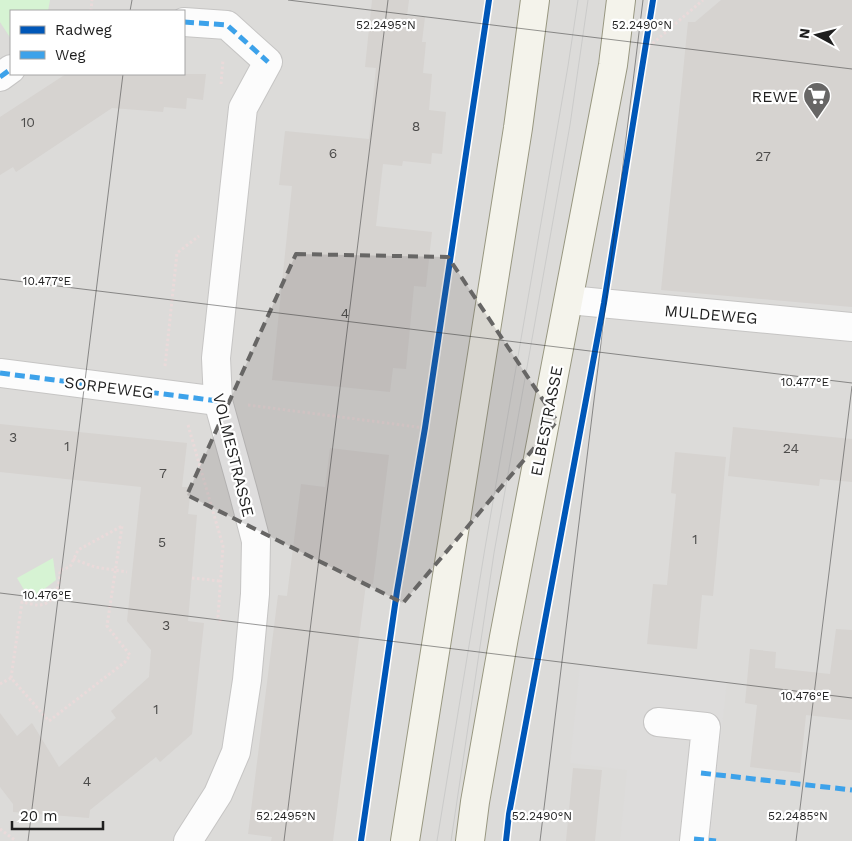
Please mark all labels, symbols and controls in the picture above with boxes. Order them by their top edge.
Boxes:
legend [10,10,185,75]
north arrow [792,10,842,60]
text: 52.2495°N [356,18,416,32]
text: 52.2490°N [612,18,672,32]
text: Radweg [55,21,112,39]
text: N [796,27,813,40]
text: Weg [55,46,86,64]
supermarket icon: REWE [802,81,832,120]
place label: REWE [752,87,798,106]
house number: 10 [21,114,35,130]
house number: 8 [412,118,420,134]
house number: 6 [329,145,337,161]
house number: 27 [755,148,771,164]
text: 10.477°E [23,274,71,288]
street label: MULDEWEG [664,301,758,328]
house number: 4 [341,305,349,321]
street label: ELBESTRASSE [527,364,566,478]
street label: SORPEWEG [63,373,155,402]
text: 10.477°E [781,375,829,389]
street label: VOLMESTRASSE [209,391,258,519]
house number: 3 [9,429,17,445]
house number: 1 [64,438,70,454]
house number: 24 [783,440,799,456]
house number: 7 [159,465,167,481]
house number: 1 [692,531,698,547]
house number: 5 [158,534,166,550]
text: 10.476°E [23,588,72,602]
house number: 3 [162,617,170,633]
text: 10.476°E [781,689,830,703]
house number: 1 [153,701,159,717]
house number: 4 [83,773,91,789]
scale bar [12,798,104,830]
text: 20 m [20,807,58,825]
text: 52.2495°N [256,809,316,823]
text: 52.2490°N [512,809,572,823]
text: 52.2485°N [768,809,828,823]

